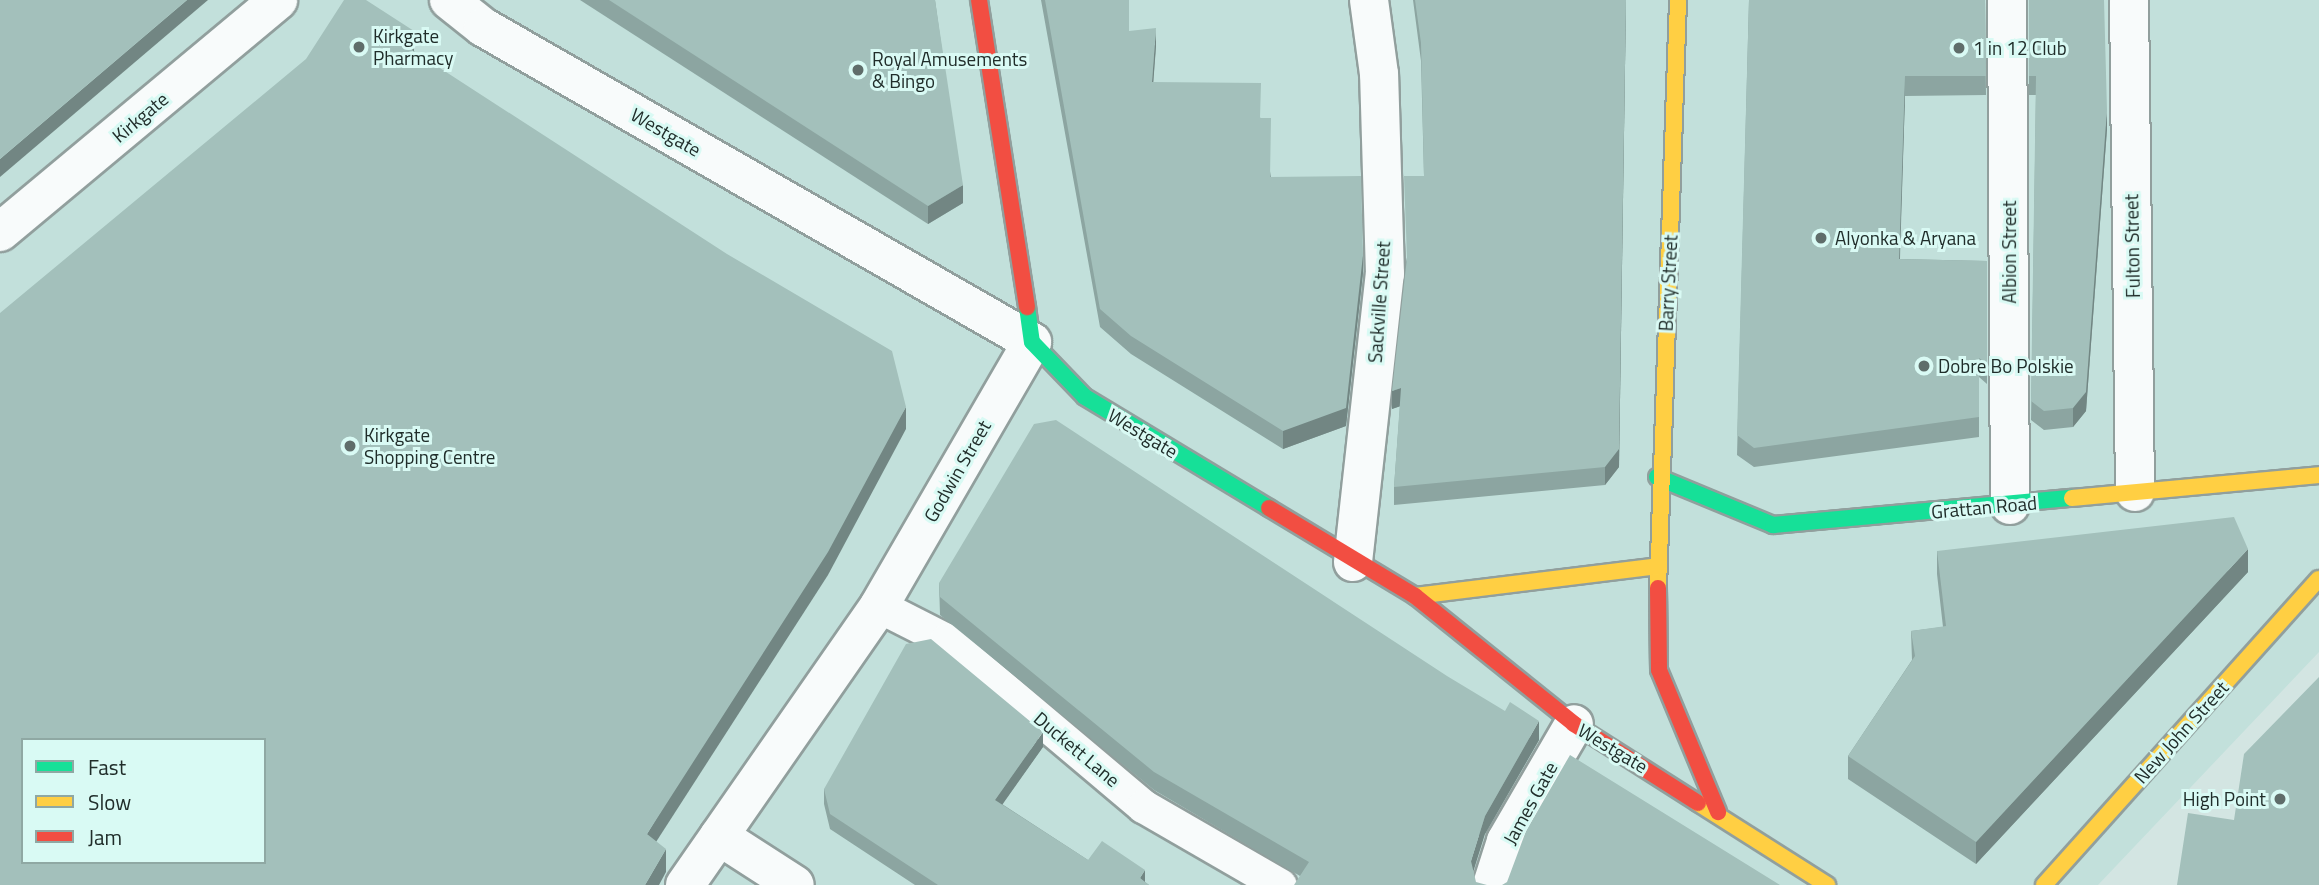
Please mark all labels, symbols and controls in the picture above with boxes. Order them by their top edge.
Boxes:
place label: Kirkgate Pharmacy [373,25,453,69]
place label: 1 in 12 Club [1973,37,2067,59]
marker: Kirkgate Pharmacy [351,39,367,55]
marker: 1 in 12 Club [1951,40,1967,56]
place label: Royal Amusements & Bingo [872,48,1027,92]
marker: Royal Amusements & Bingo [850,62,866,78]
street label: Kirkgate [107,87,173,147]
street label: Westgate [627,103,705,161]
street label: Fulton Street [2120,194,2144,298]
street label: Albion Street [1998,200,2020,304]
place label: Alyonka & Aryana [1835,227,1976,249]
marker: Alyonka & Aryana [1813,230,1829,246]
street label: Barry Street [1654,234,1682,332]
street label: Sackville Street [1363,240,1395,364]
place label: Dobre Bo Polskie [1938,355,2074,377]
marker: Dobre Bo Polskie [1916,358,1932,374]
street label: Westgate [1104,403,1182,463]
street label: Godwin Street [919,416,995,526]
place label: Kirkgate Shopping Centre [364,424,495,468]
marker: Kirkgate Shopping Centre [342,438,358,454]
street label: Grattan Road [1930,491,2038,523]
street label: New John Street [2129,676,2233,788]
street label: Duckett Lane [1029,707,1125,791]
street label: Westgate [1574,718,1652,778]
legend [21,738,266,864]
text: Fast [88,751,126,783]
street label: James Gate [1498,758,1562,848]
text: Slow [88,786,131,818]
place label: High Point [2183,788,2266,810]
marker: High Point [2272,791,2288,807]
text: Jam [88,821,122,853]

